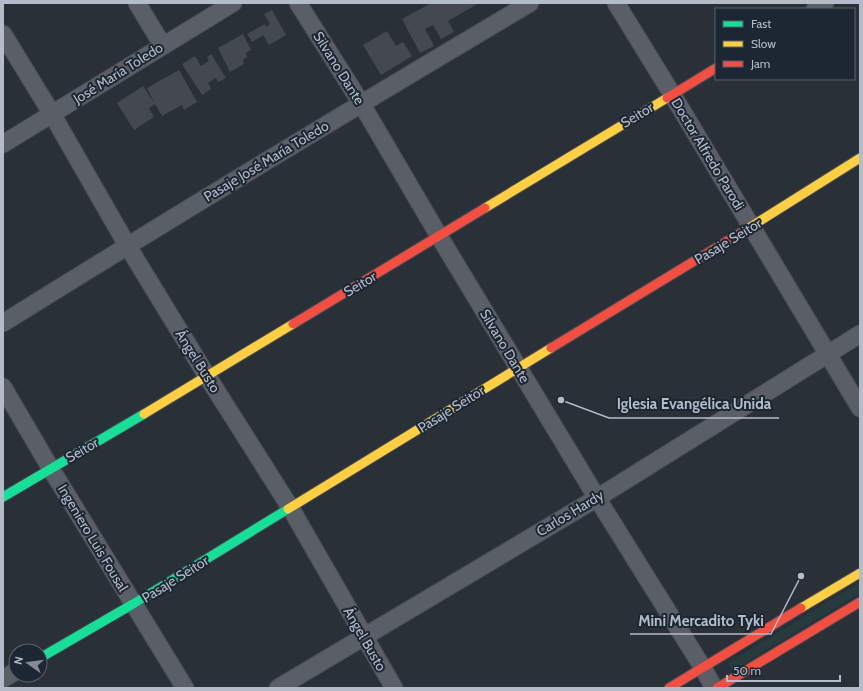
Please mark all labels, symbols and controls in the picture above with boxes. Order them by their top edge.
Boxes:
legend [715,8,855,80]
text: Fast [751,16,771,31]
street label: Silvano Dante [309,28,369,108]
text: Slow [751,36,776,51]
street label: José María Toledo [69,38,166,108]
text: Jam [750,56,770,71]
street label: Doctor Alfredo Parodi [667,95,749,213]
street label: Seitor [617,98,657,132]
street label: Pasaje José María Toledo [200,116,332,205]
street label: Pasaje Seitor [691,214,765,268]
street label: Seitor [340,267,380,301]
street label: Silvano Dante [476,306,534,386]
street label: Ángel Busto [172,326,225,396]
street label: Pasaje Seitor [414,381,488,437]
callout: Iglesia Evangélica Unida [609,391,779,418]
text: Iglesia Evangélica Unida [617,395,772,413]
street label: Seitor [62,433,102,467]
street label: Ingeniero Luis Fousal [54,481,133,596]
street label: Carlos Hardy [533,486,607,540]
street label: Pasaje Seitor [138,551,212,607]
street label: Ángel Busto [339,604,391,674]
callout: Mini Mercadito Tyki [630,607,771,634]
text: Mini Mercadito Tyki [638,612,764,630]
north arrow [8,643,48,683]
text: N [11,655,26,666]
scale bar [727,657,840,683]
text: 50 m [733,663,761,678]

